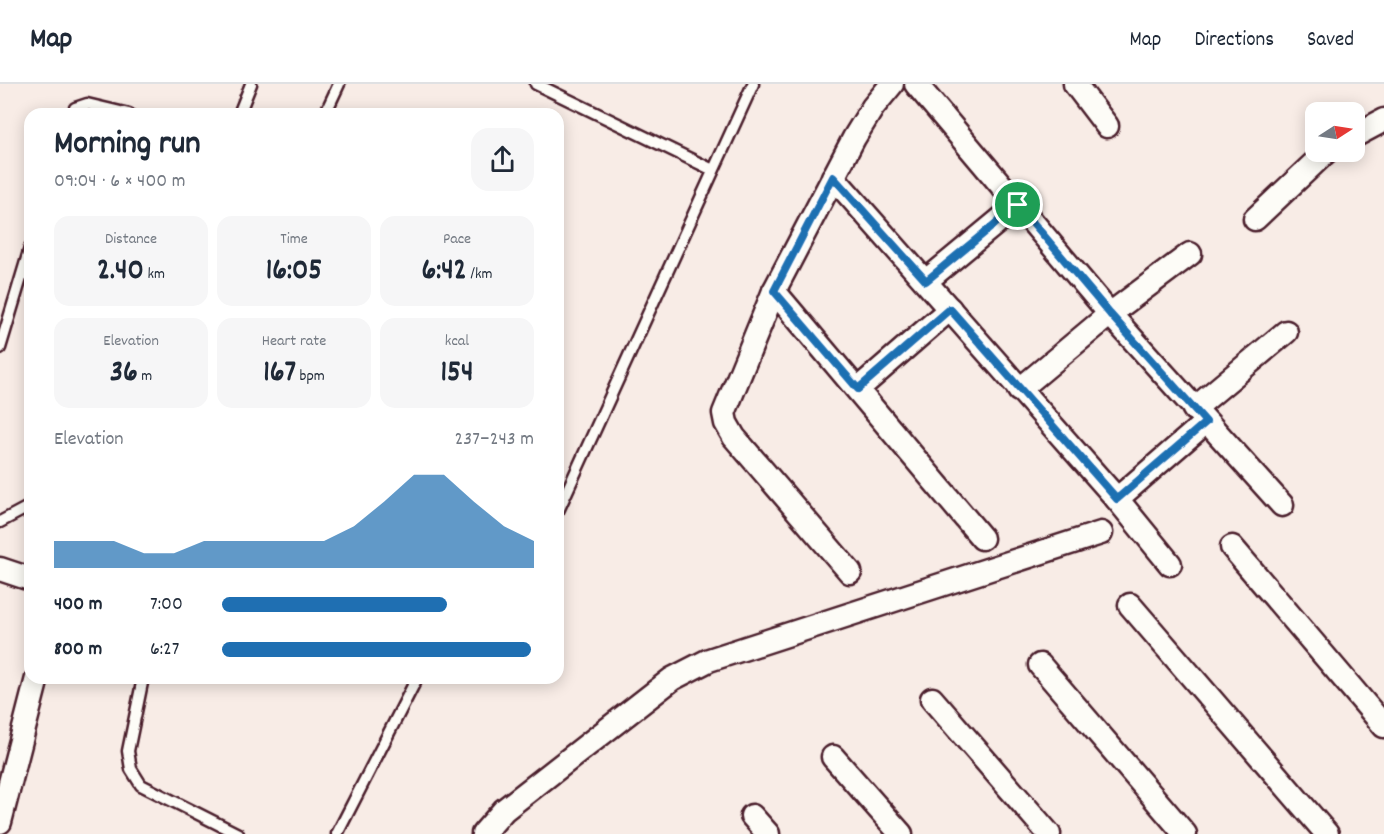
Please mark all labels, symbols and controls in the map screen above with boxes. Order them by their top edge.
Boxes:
text: Map [30,21,72,61]
text: Map [1130,26,1161,56]
text: Directions [1194,26,1274,56]
text: Saved [1307,26,1354,56]
north arrow [1305,102,1365,162]
map controls [1305,102,1365,162]
text: Morning run [54,122,201,169]
button: share [471,128,534,191]
text: 09:04 · 6 × 400 m [54,168,186,196]
pin [992,179,1043,230]
icon: arrive [1001,188,1034,221]
text: Distance [105,228,157,251]
text: Time [280,228,308,251]
text: Pace [443,228,471,251]
text: 2.40 [97,251,144,294]
text: 16:05 [266,251,322,294]
text: 6:42 [421,251,467,294]
text: km [144,263,165,286]
text: /km [467,263,493,286]
text: Elevation [103,330,159,353]
text: Heart rate [262,330,326,353]
text: kcal [445,330,469,353]
text: 36 [110,353,138,396]
text: 167 [263,353,296,396]
text: 154 [441,353,473,396]
text: m [138,365,152,388]
text: bpm [296,365,325,388]
text: Elevation [54,426,124,454]
text: 237–243 m [455,426,534,454]
text: 400 m [54,591,102,619]
text: 7:00 [150,591,183,619]
text: 800 m [54,636,102,664]
text: 6:27 [150,636,180,664]

